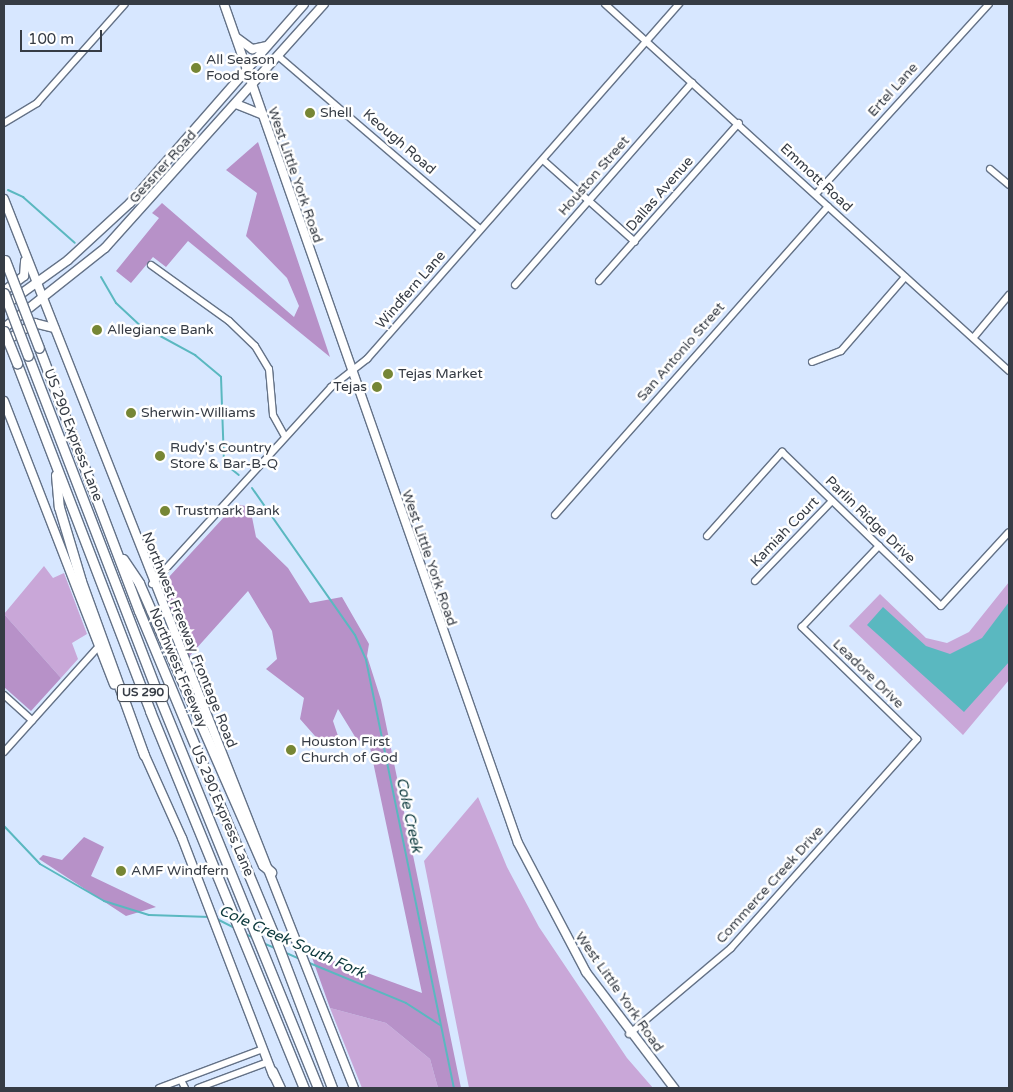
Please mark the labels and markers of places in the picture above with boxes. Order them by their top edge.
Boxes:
place label: All Season Food Store [206,52,279,84]
marker: All Season Food Store [190,62,202,74]
place label: Shell [320,105,352,121]
marker: Shell [304,107,316,119]
place label: Allegiance Bank [107,322,214,338]
marker: Allegiance Bank [91,324,103,336]
place label: Tejas Market [398,366,483,382]
marker: Tejas Market [382,368,394,380]
place label: Tejas [333,379,367,395]
marker: Tejas [371,381,383,393]
place label: Sherwin-Williams [141,405,256,421]
marker: Sherwin-Williams [125,407,137,419]
place label: Rudy's Country Store & Bar-B-Q [170,440,278,472]
marker: Rudy's Country Store & Bar-B-Q [154,450,166,462]
place label: Trustmark Bank [175,503,280,519]
marker: Trustmark Bank [159,505,171,517]
place label: Houston First Church of God [301,734,398,766]
marker: Houston First Church of God [285,744,297,756]
place label: AMF Windfern [131,863,229,879]
marker: AMF Windfern [115,865,127,877]

